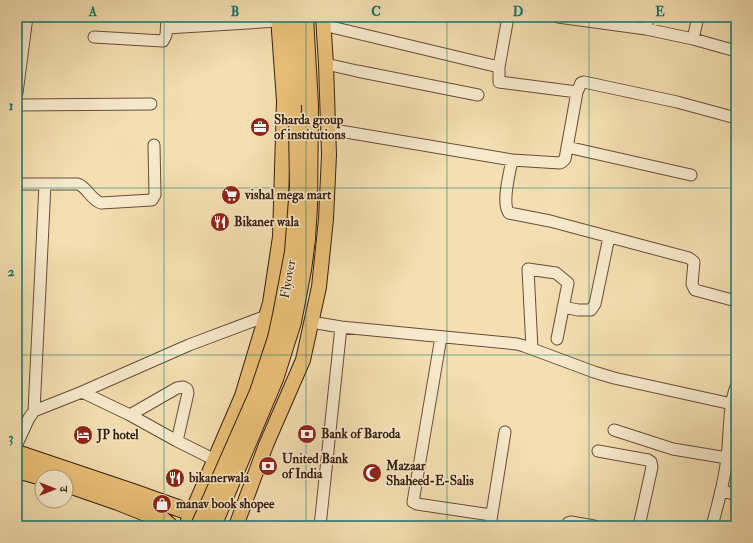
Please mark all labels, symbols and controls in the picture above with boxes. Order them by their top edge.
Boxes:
text: A [88,4,98,20]
text: B [231,4,239,20]
text: C [371,4,381,20]
text: D [513,4,524,20]
text: E [655,4,665,20]
text: 1 [9,98,14,114]
place label: Sharda group of institutions [274,112,346,143]
office icon: Sharda group of institutions [249,116,271,138]
supermarket icon: vishal mega mart [220,184,242,206]
place label: vishal mega mart [244,187,332,204]
restaurant icon: Bikaner wala [209,211,231,233]
place label: Bikaner wala [234,214,300,230]
street label: Flyover [277,258,300,300]
text: 2 [8,264,15,280]
bank icon: Bank of Baroda [296,423,318,445]
hotel icon: JP hotel [72,424,94,446]
place label: Bank of Baroda [321,426,401,442]
place label: JP hotel [96,427,139,444]
text: 3 [9,430,14,446]
place label: United Bank of India [282,451,349,482]
bank icon: United Bank of India [257,455,279,477]
place label: Mazaar Shaheed-E-Salis [385,458,474,489]
mosque icon: Mazaar Shaheed-E-Salis [361,462,383,484]
restaurant icon: bikanerwala [164,467,186,489]
north arrow [34,469,74,509]
place label: bikanerwala [188,470,250,486]
text: उ [57,485,70,493]
shop icon: manav book shopee [151,493,173,515]
place label: manav book shopee [176,496,275,513]

